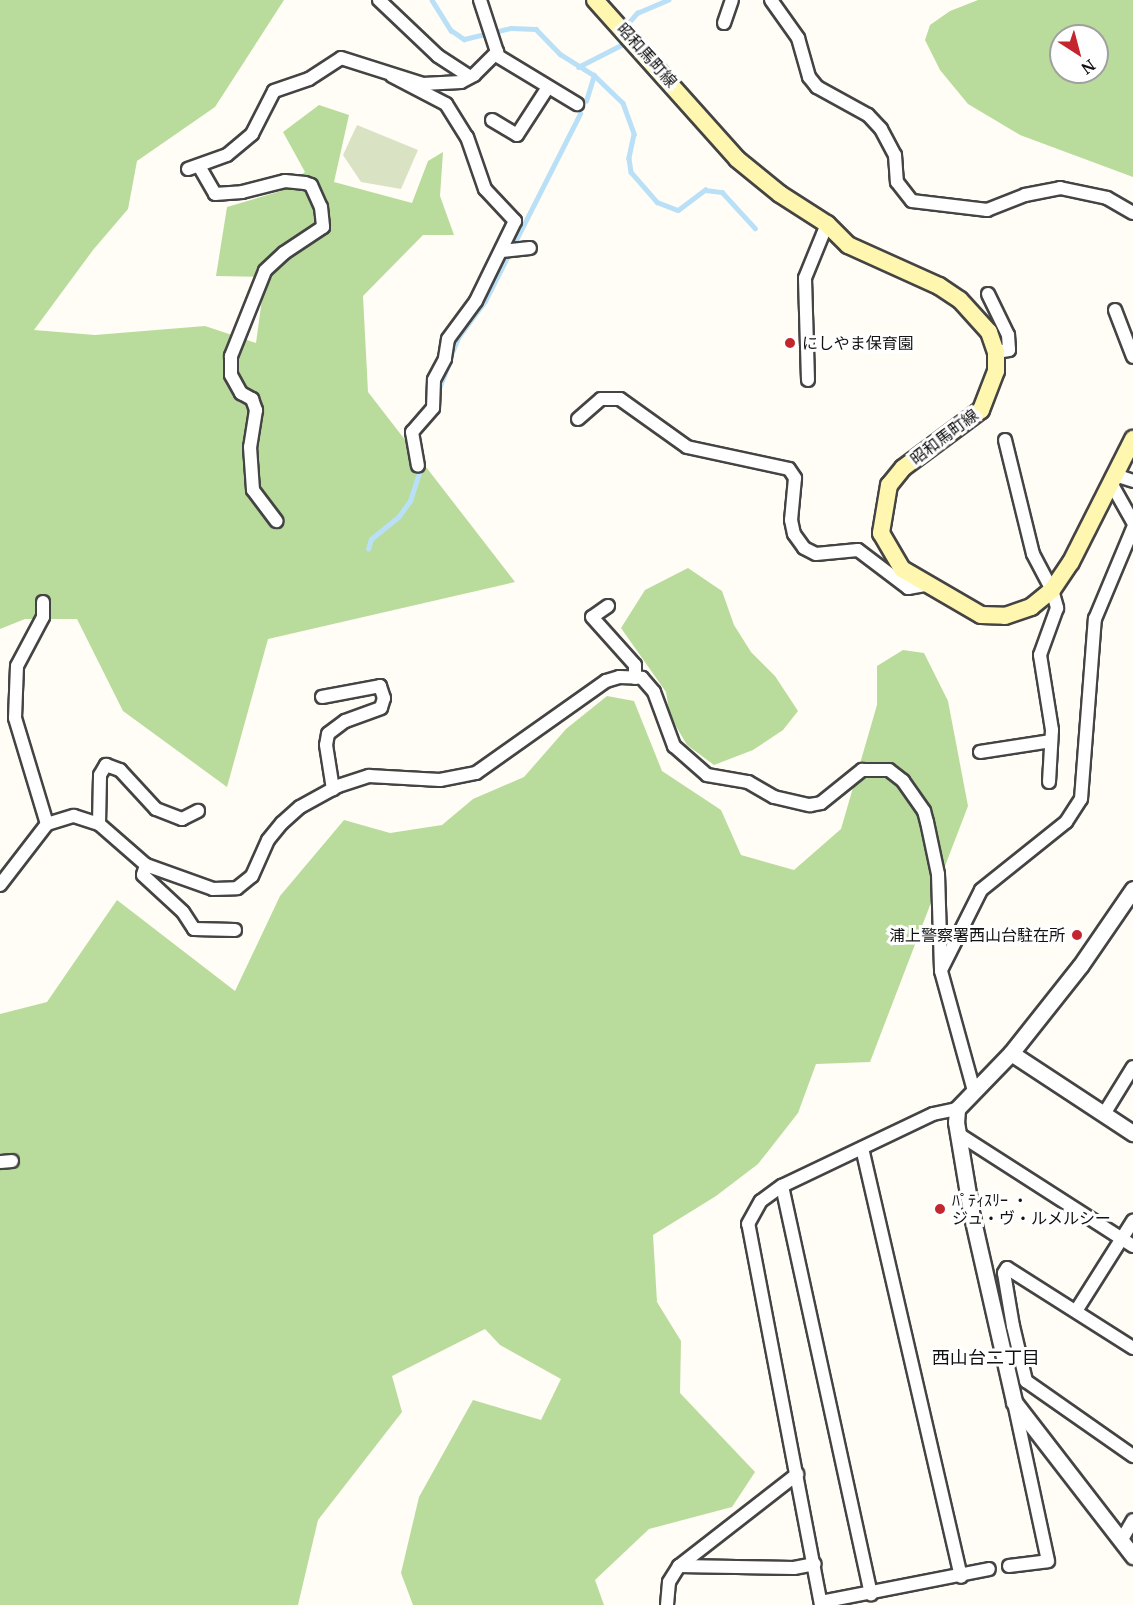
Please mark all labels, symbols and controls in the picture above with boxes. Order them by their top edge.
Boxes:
street label: 昭和馬町線 [613,19,681,91]
north arrow [1049,24,1109,84]
text: N [1077,54,1100,80]
place label: にしやま保育園 [802,333,914,353]
marker: にしやま保育園 [783,336,797,350]
street label: 昭和馬町線 [906,405,982,469]
place label: 浦上警察署西山台駐在所 [889,925,1065,945]
marker: 浦上警察署西山台駐在所 [1070,928,1084,942]
place label: ﾊﾟﾃｨｽﾘｰ ・ ジュ・ヴ・ルメルシー [952,1190,1112,1228]
marker: ﾊﾟﾃｨｽﾘｰ ・ ジュ・ヴ・ルメルシー [933,1202,947,1216]
district label: 西山台二丁目 [932,1346,1040,1368]

